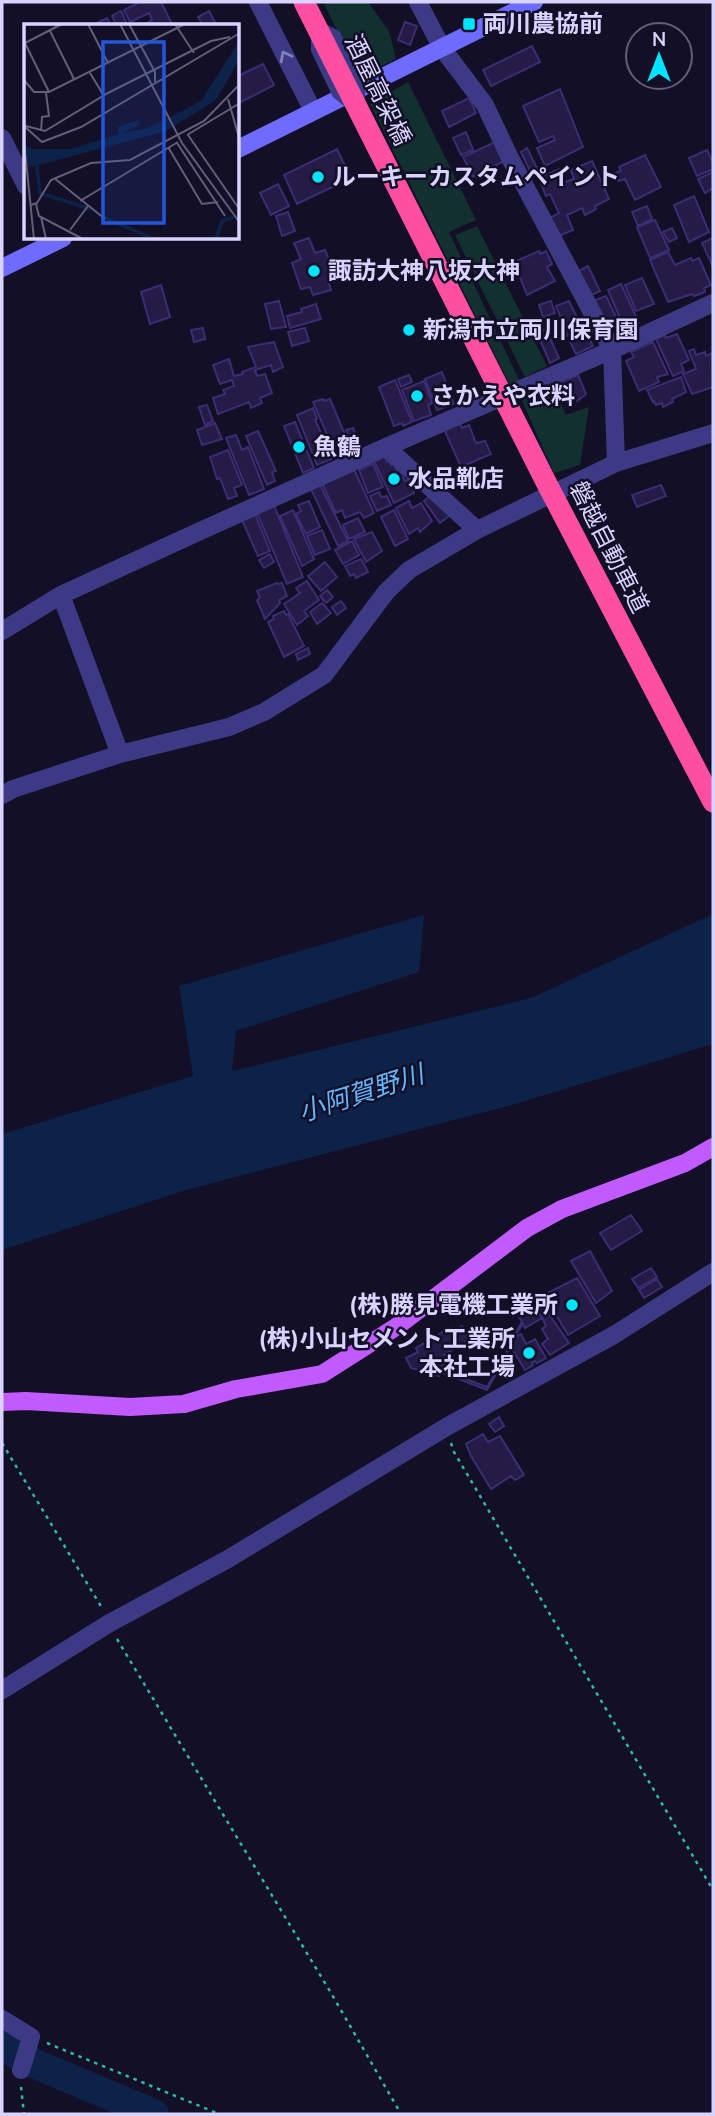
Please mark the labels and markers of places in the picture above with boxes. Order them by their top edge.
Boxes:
place label: 両川農協前 [483,8,603,40]
marker: 両川農協前 [461,16,477,32]
place label: ルーキーカスタムペイント [332,161,620,193]
marker: ルーキーカスタムペイント [310,169,326,185]
place label: 諏訪大神八坂大神 [328,255,520,287]
marker: 諏訪大神八坂大神 [306,263,322,279]
place label: 新潟市立両川保育園 [423,314,639,346]
marker: 新潟市立両川保育園 [401,322,417,338]
place label: さかえや衣料 [431,380,575,412]
marker: さかえや衣料 [409,388,425,404]
place label: 魚鶴 [313,431,361,463]
marker: 魚鶴 [291,439,307,455]
place label: 水品靴店 [408,463,504,495]
marker: 水品靴店 [386,471,402,487]
place label: (株)勝見電機工業所 [349,1289,558,1321]
marker: (株)勝見電機工業所 [564,1297,580,1313]
place label: (株)小山セメント工業所 本社工場 [258,1323,515,1383]
marker: (株)小山セメント工業所 本社工場 [521,1345,537,1361]

